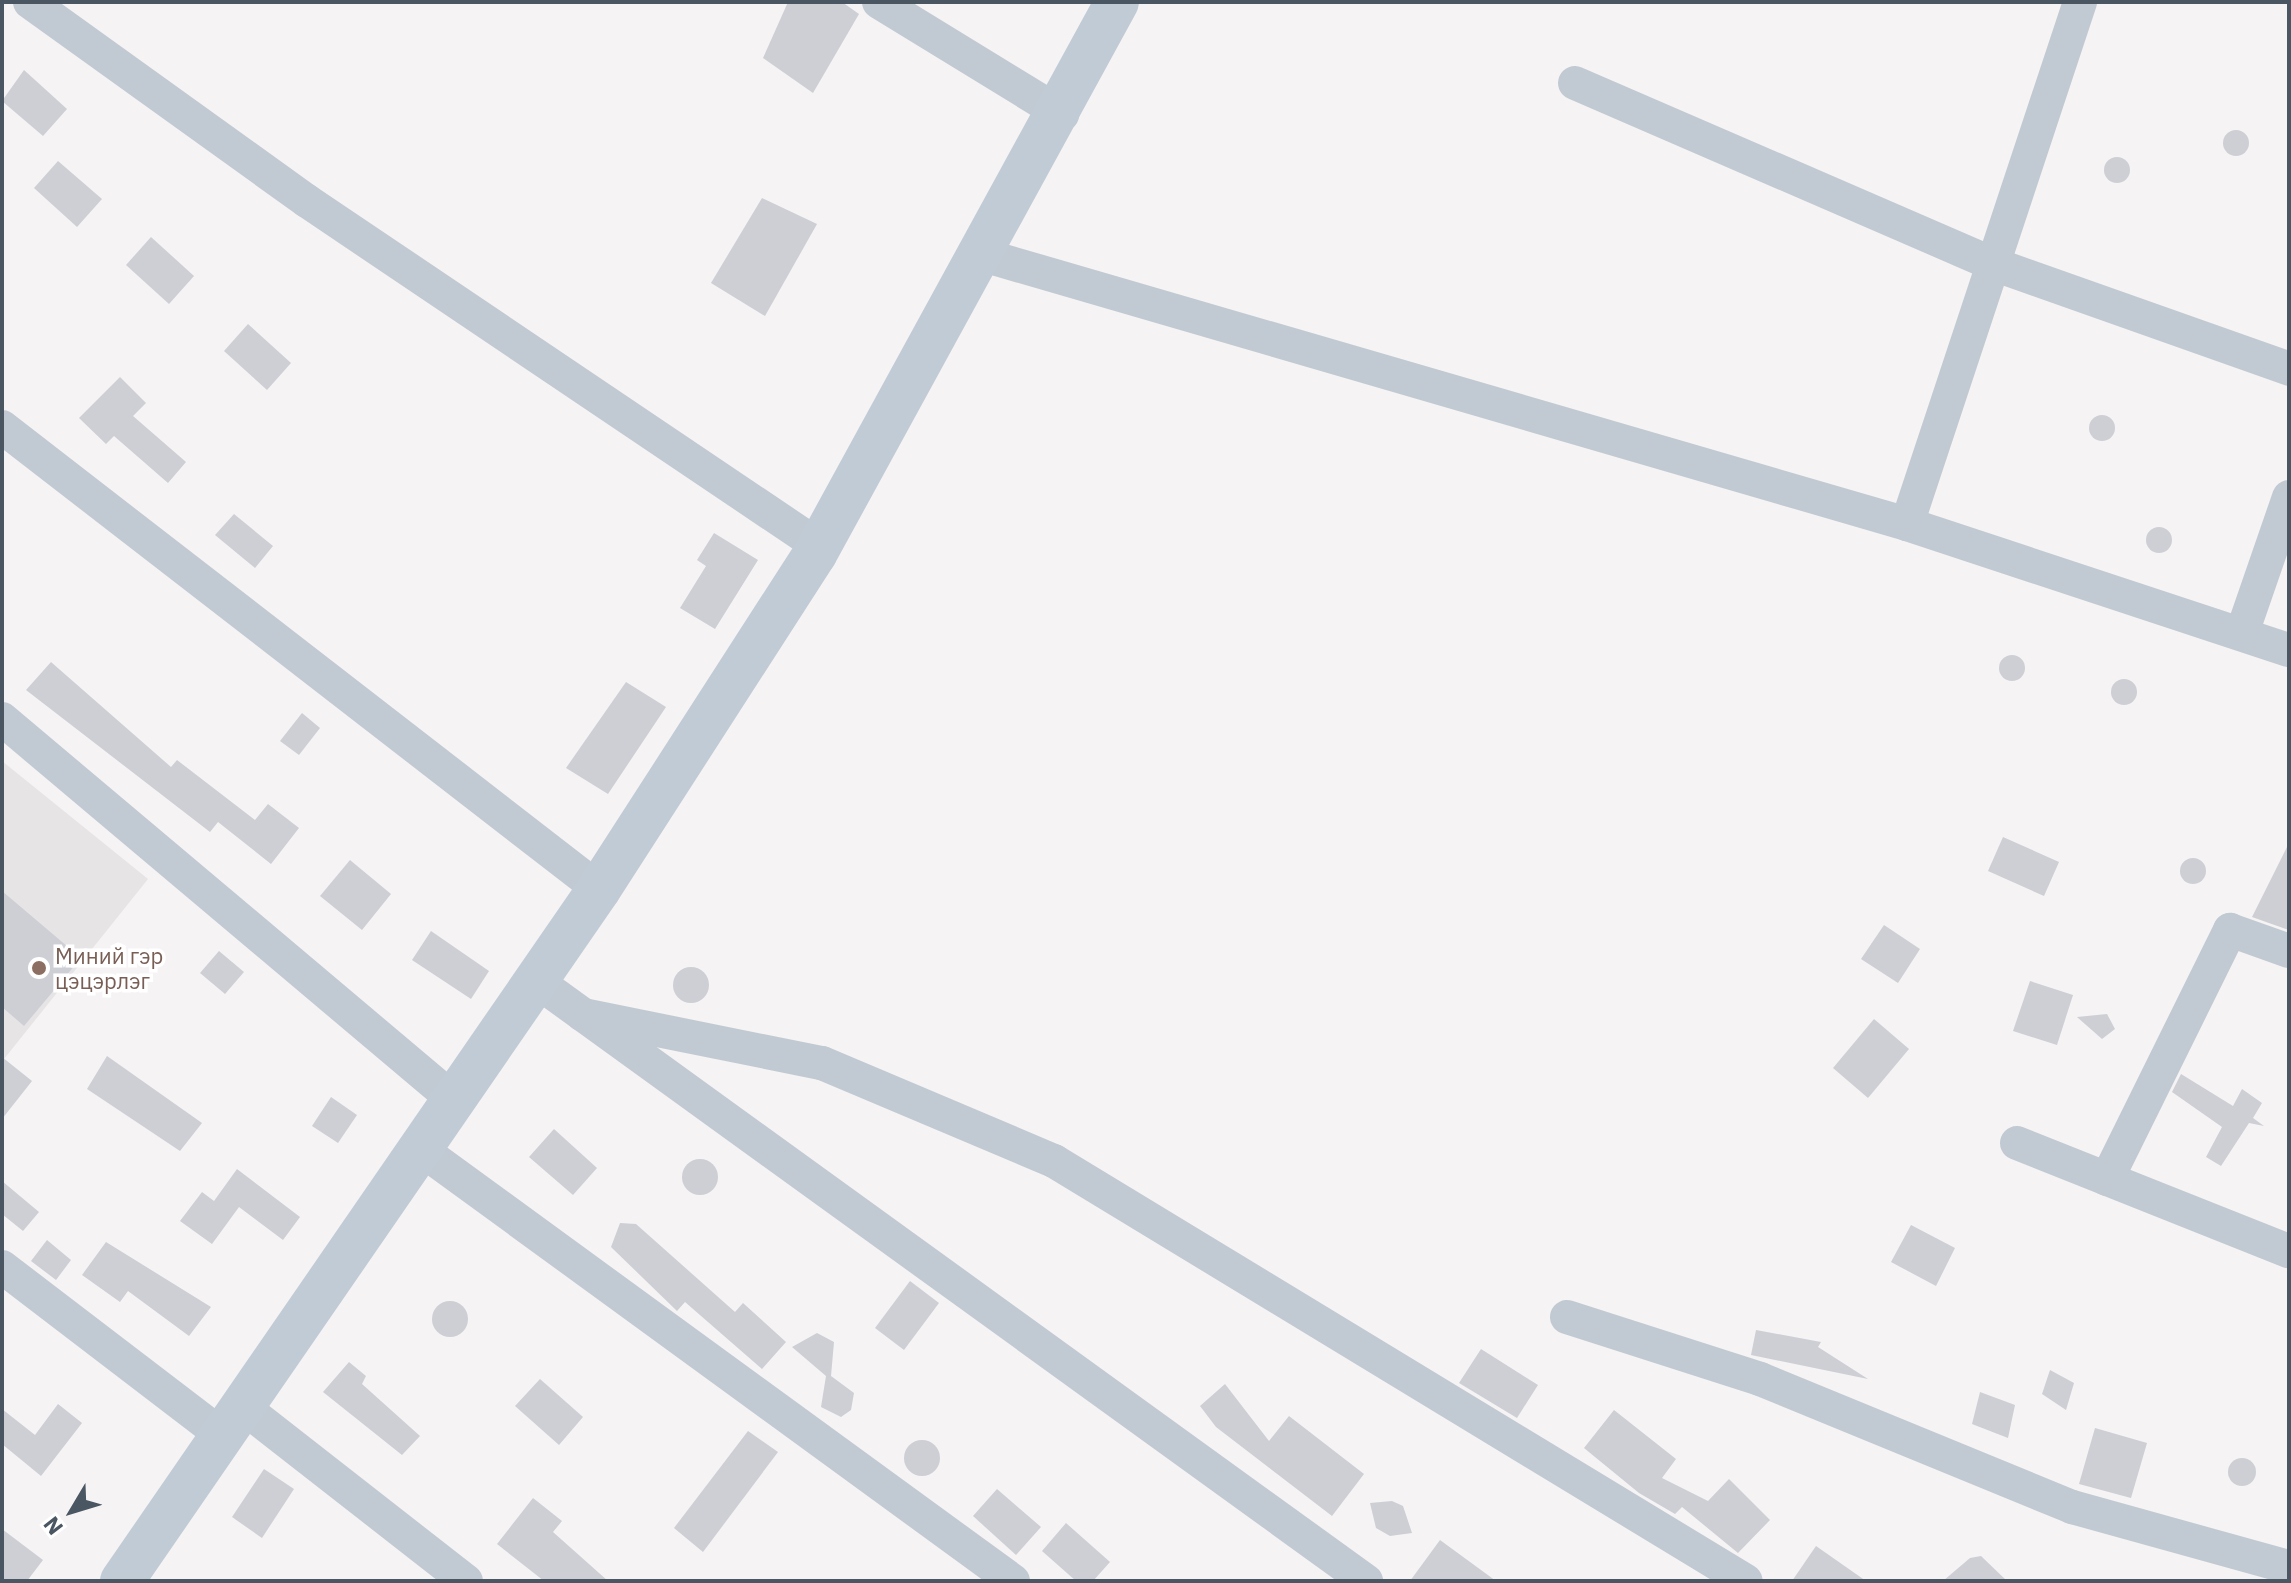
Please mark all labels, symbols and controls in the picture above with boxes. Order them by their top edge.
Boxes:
place label: Миний гэр цэцэрлэг [55,942,163,994]
marker: Миний гэр цэцэрлэг [30,959,48,977]
north arrow [32,1471,112,1551]
text: N [36,1511,69,1541]

